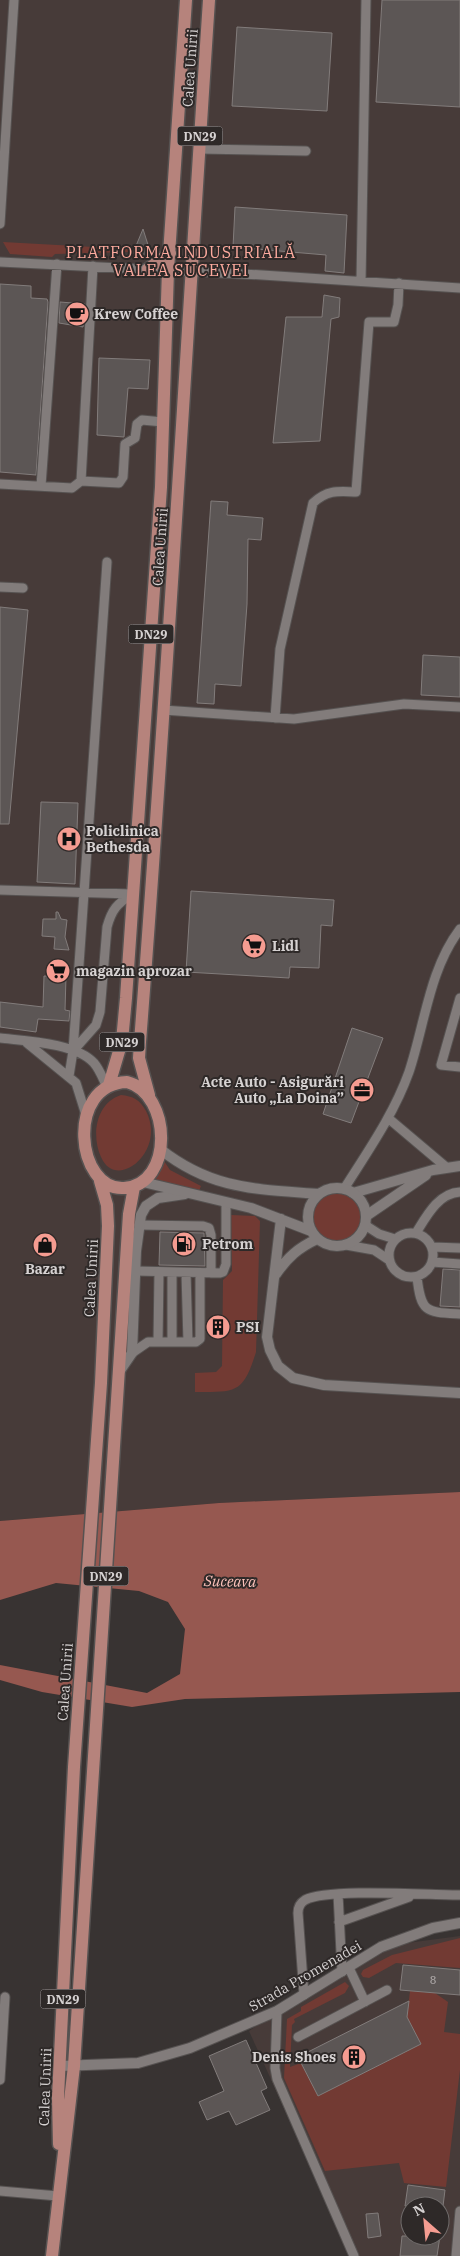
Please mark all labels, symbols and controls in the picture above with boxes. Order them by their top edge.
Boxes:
street label: Calea Unirii [178,28,202,108]
road number: DN29 [178,126,222,146]
district label: PLATFORMA INDUSTRIALĂ VALEA SUCEVEI [66,242,296,280]
cafe icon: Krew Coffee [64,301,90,327]
place label: Krew Coffee [94,305,178,323]
street label: Calea Unirii [148,507,172,587]
road number: DN29 [128,624,174,644]
place label: Policlinica Bethesda [86,822,159,856]
hospital icon: Policlinica Bethesda [56,826,82,852]
supermarket icon: Lidl [241,933,267,959]
place label: Lidl [272,937,299,955]
supermarket icon: magazin aprozar [45,958,71,984]
place label: magazin aprozar [76,962,192,980]
road number: DN29 [100,1032,144,1052]
place label: Acte Auto - Asigurări Auto „La Doina” [201,1073,344,1107]
office icon: Acte Auto - Asigurări Auto „La Doina” [349,1077,375,1103]
fuel station icon: Petrom [171,1231,197,1257]
shop icon: Bazar [32,1232,58,1258]
place label: Petrom [202,1235,253,1253]
street label: Calea Unirii [80,1239,102,1317]
place label: Bazar [25,1260,65,1278]
building icon: PSI [205,1314,231,1340]
place label: PSI [236,1318,260,1336]
road number: DN29 [84,1566,128,1585]
water label: Suceava [203,1571,257,1591]
street label: Calea Unirii [53,1642,77,1722]
street label: Strada Promenadei [246,1936,364,2016]
house number: 8 [430,1973,436,1987]
road number: DN29 [40,1990,86,2008]
building icon: Denis Shoes [341,2044,367,2070]
street label: Calea Unirii [35,2048,55,2126]
place label: Denis Shoes [252,2048,336,2066]
north arrow [400,2196,450,2246]
text: N [410,2199,428,2220]

